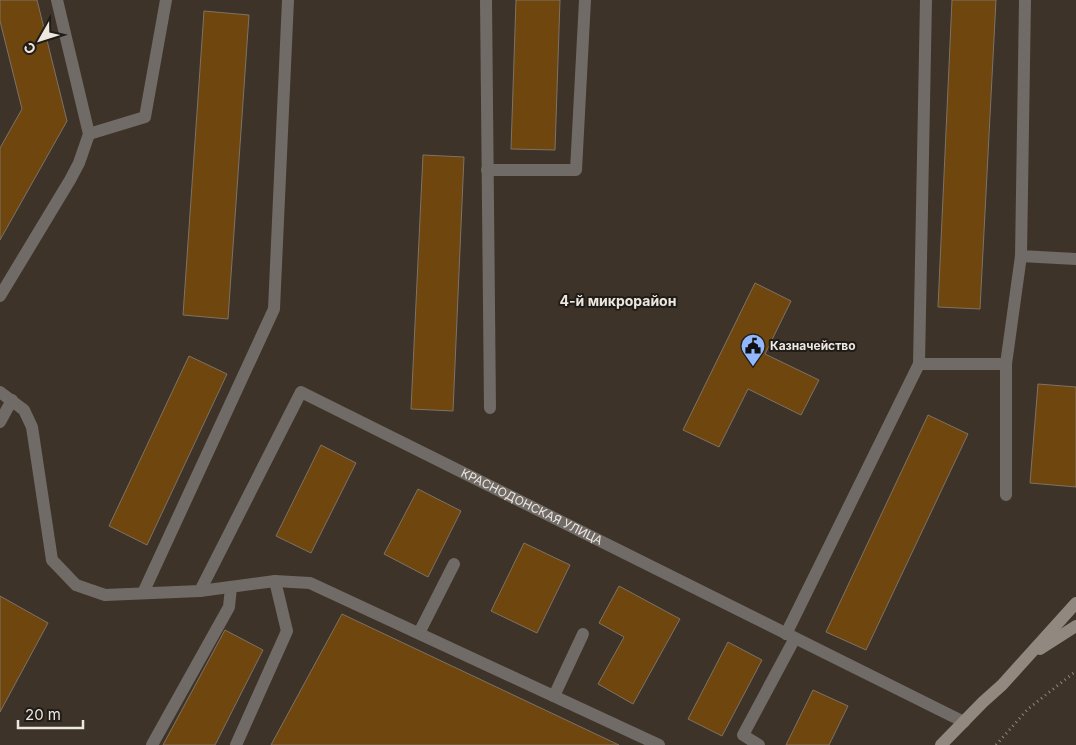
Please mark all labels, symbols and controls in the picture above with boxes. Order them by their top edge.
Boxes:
north arrow [15,15,65,65]
text: С [20,39,39,58]
district label: 4-й микрорайон [560,292,676,309]
public building icon: Казначейство [740,333,766,367]
place label: Казначейство [770,338,856,353]
street label: КРАСНОДОНСКАЯ УЛИЦА [459,465,605,548]
scale bar [18,698,82,730]
text: 20 m [25,705,61,724]

